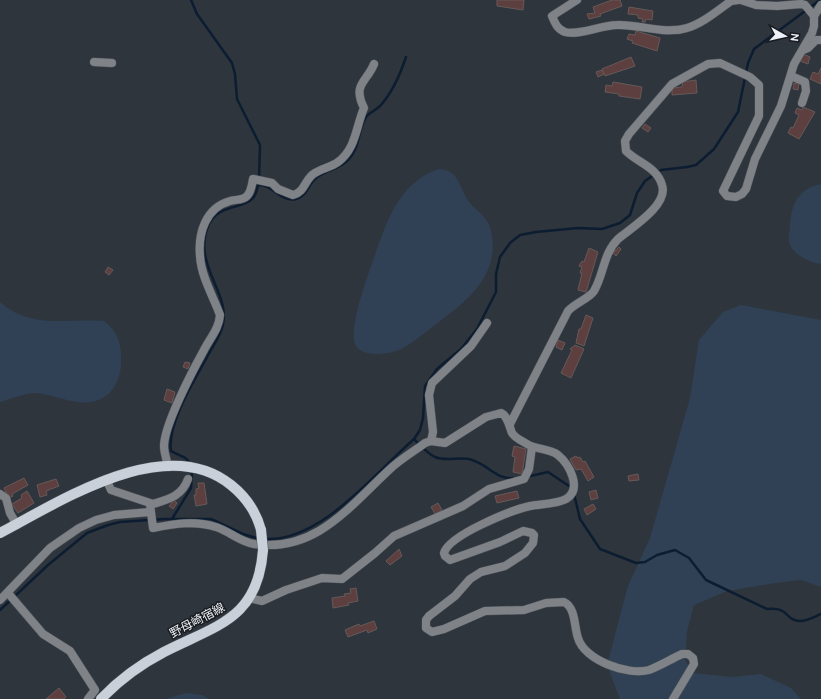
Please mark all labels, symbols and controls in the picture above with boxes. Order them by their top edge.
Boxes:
north arrow [765,16,805,56]
text: N [788,32,801,42]
street label: 野母崎宿線 [167,600,227,640]

